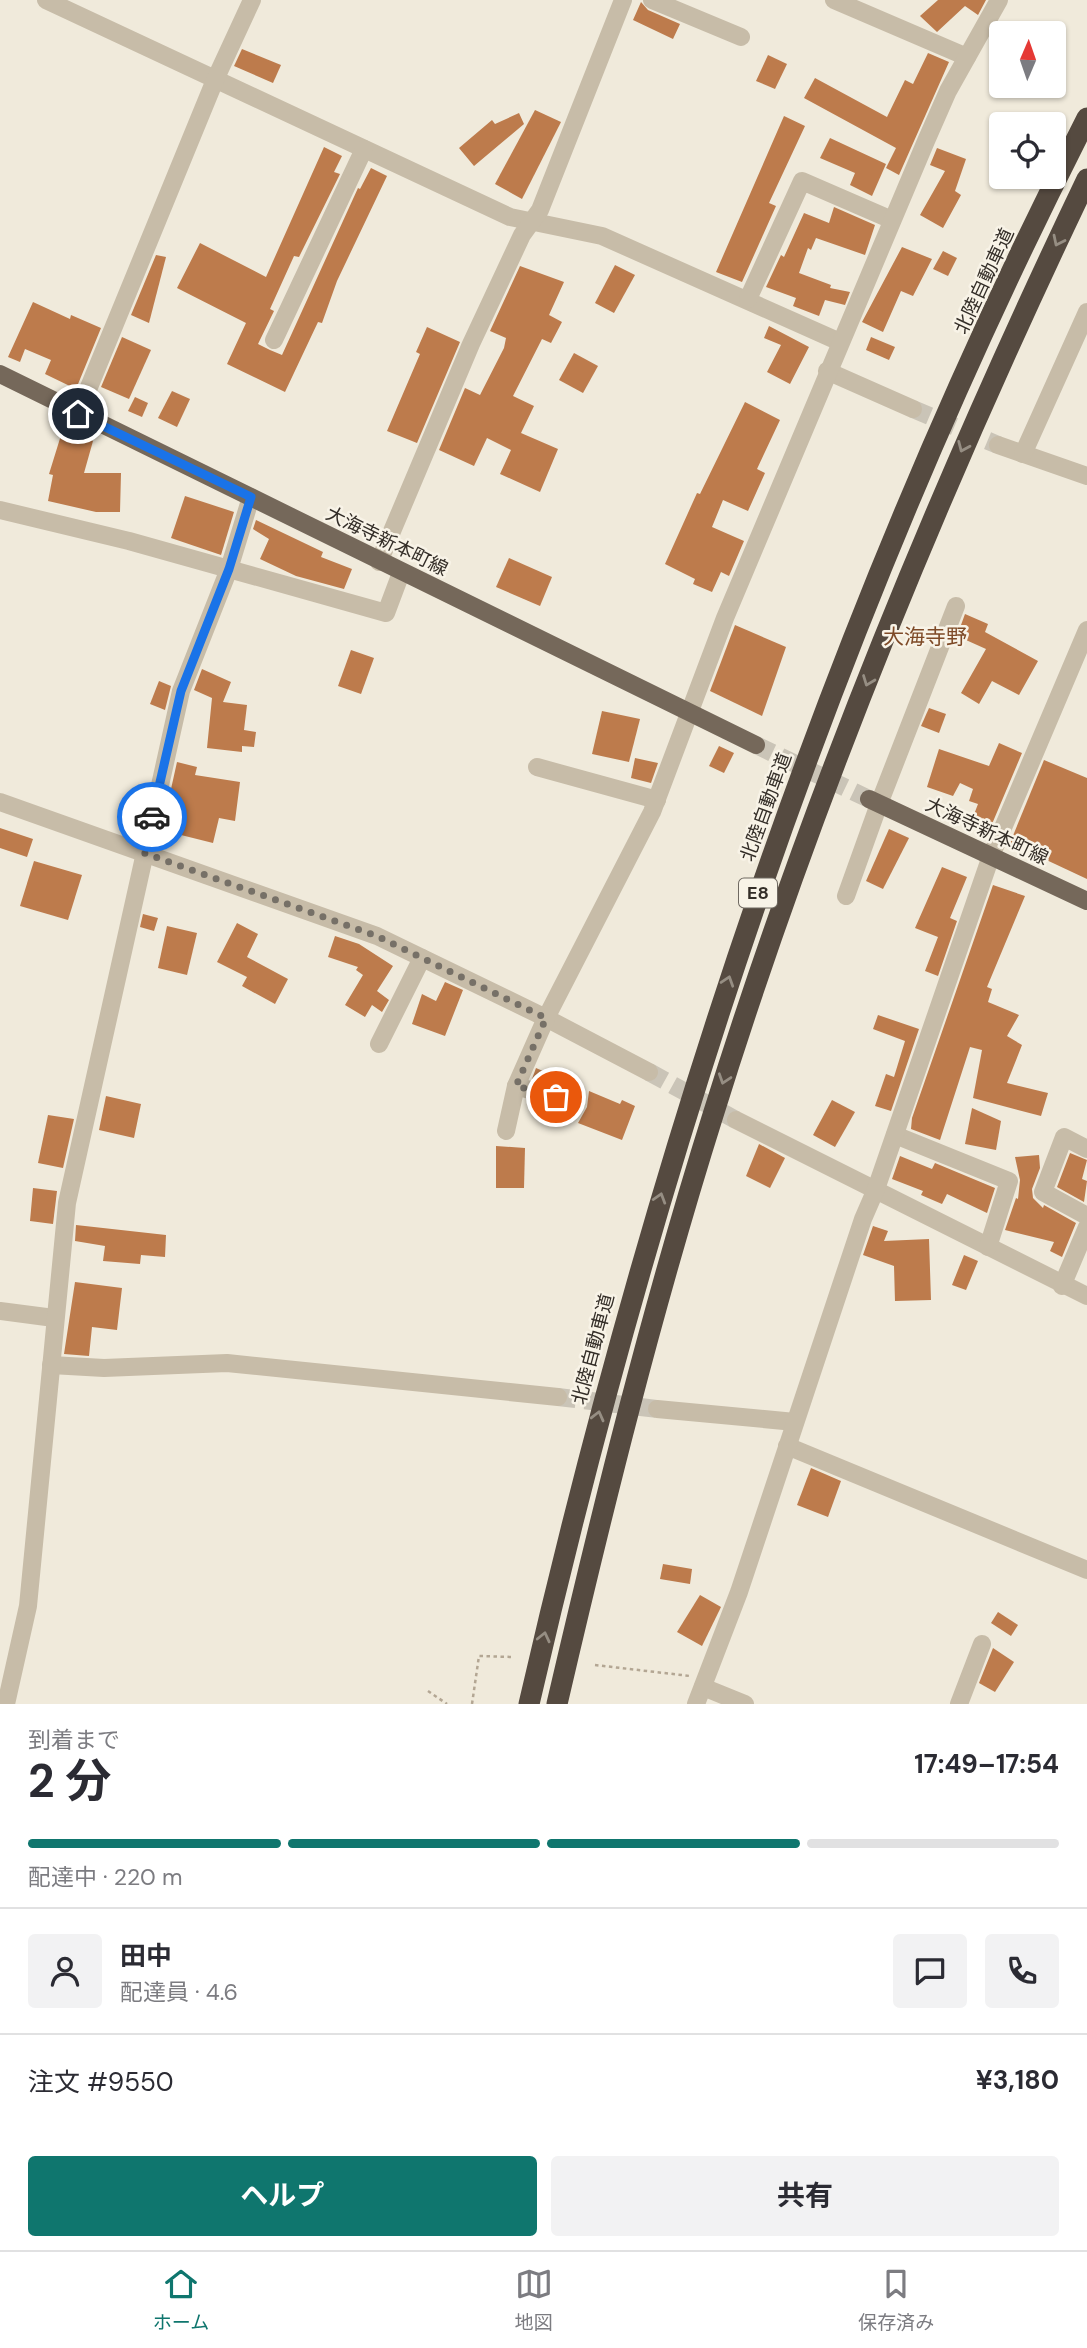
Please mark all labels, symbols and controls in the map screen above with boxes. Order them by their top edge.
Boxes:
north arrow [989,21,1066,98]
map controls [989,21,1066,189]
button: locate [989,112,1066,189]
street label: 北陸自動車道 [949,224,1019,338]
one-way arrow [1052,234,1066,246]
pin [48,384,108,444]
icon: home [59,395,97,433]
one-way arrow [957,441,971,453]
street label: 大海寺新本町線 [322,501,452,581]
district label: 大海寺野 [883,623,967,651]
one-way arrow [862,674,876,686]
street label: 北陸自動車道 [735,749,797,865]
courier [117,782,187,852]
street label: 大海寺新本町線 [921,792,1053,870]
icon: car [133,798,171,836]
road number: E8 [739,878,777,908]
one-way arrow [720,975,735,987]
pin [526,1067,586,1127]
one-way arrow [718,1073,733,1085]
icon: bag [537,1078,575,1116]
one-way arrow [651,1192,666,1204]
street label: 北陸自動車道 [566,1291,620,1407]
one-way arrow [590,1411,604,1423]
one-way arrow [536,1632,551,1644]
text: 到着まで [28,1725,120,1755]
text: 17:49–17:54 [914,1747,1059,1781]
text: 2 分 [28,1751,111,1811]
text: 配達中 · 220 m [28,1862,182,1892]
button: person [28,1934,102,2008]
button: chat [893,1934,967,2008]
button: phone [985,1934,1059,2008]
text: 田中 [120,1939,172,1973]
text: 配達員 · 4.6 [120,1977,238,2007]
text: ¥3,180 [976,2063,1059,2097]
text: 注文 #9550 [28,2065,174,2099]
button: ヘルプ [28,2156,537,2236]
button: 共有 [551,2156,1059,2236]
tab: ホーム [153,2265,209,2335]
tab: 地図 [515,2265,553,2335]
tab: 保存済み [858,2265,934,2335]

